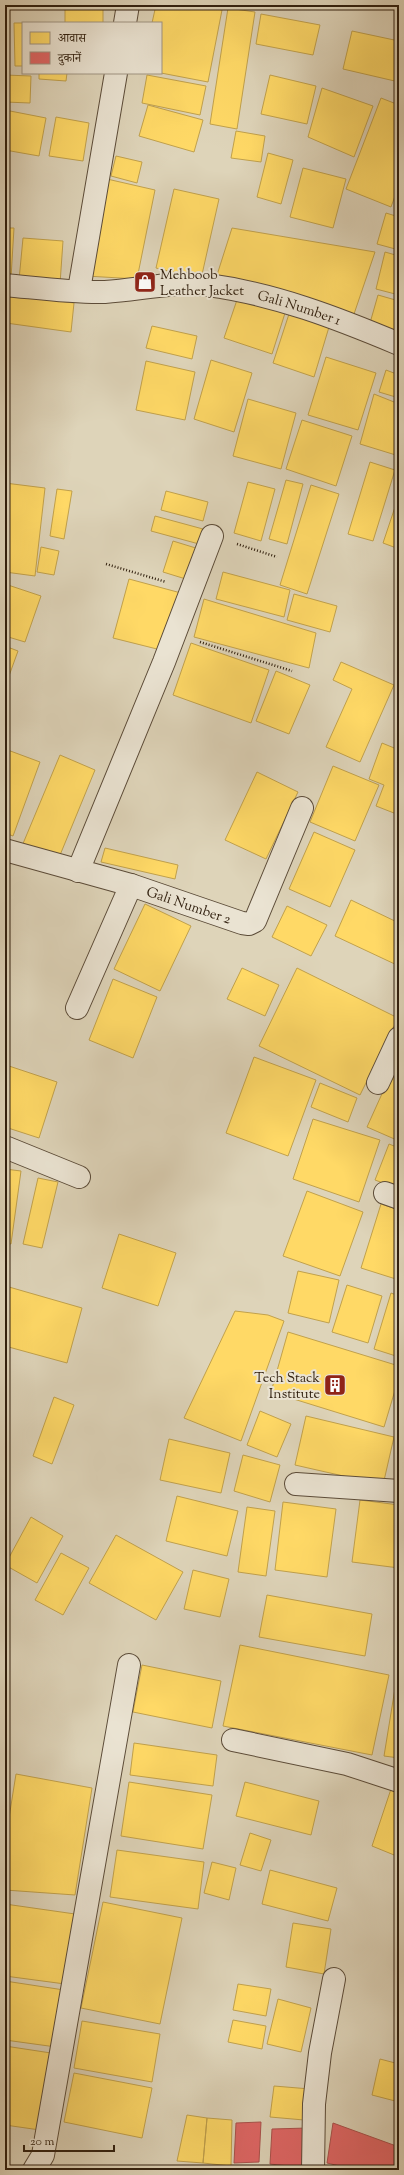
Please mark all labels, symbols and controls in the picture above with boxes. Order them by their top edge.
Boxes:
legend [22,22,162,74]
text: आवास [58,30,87,48]
text: दुकानें [57,50,82,68]
place label: Mehboob Leather Jacket [160,266,244,302]
shop icon: Mehboob Leather Jacket [132,269,158,295]
street label: Gali Number 1 [255,287,344,332]
street label: Gali Number 2 [143,883,234,931]
place label: Tech Stack Institute [254,1369,320,1405]
building icon: Tech Stack Institute [322,1372,348,1398]
scale bar [24,2127,114,2153]
text: 20 m [30,2133,55,2151]

